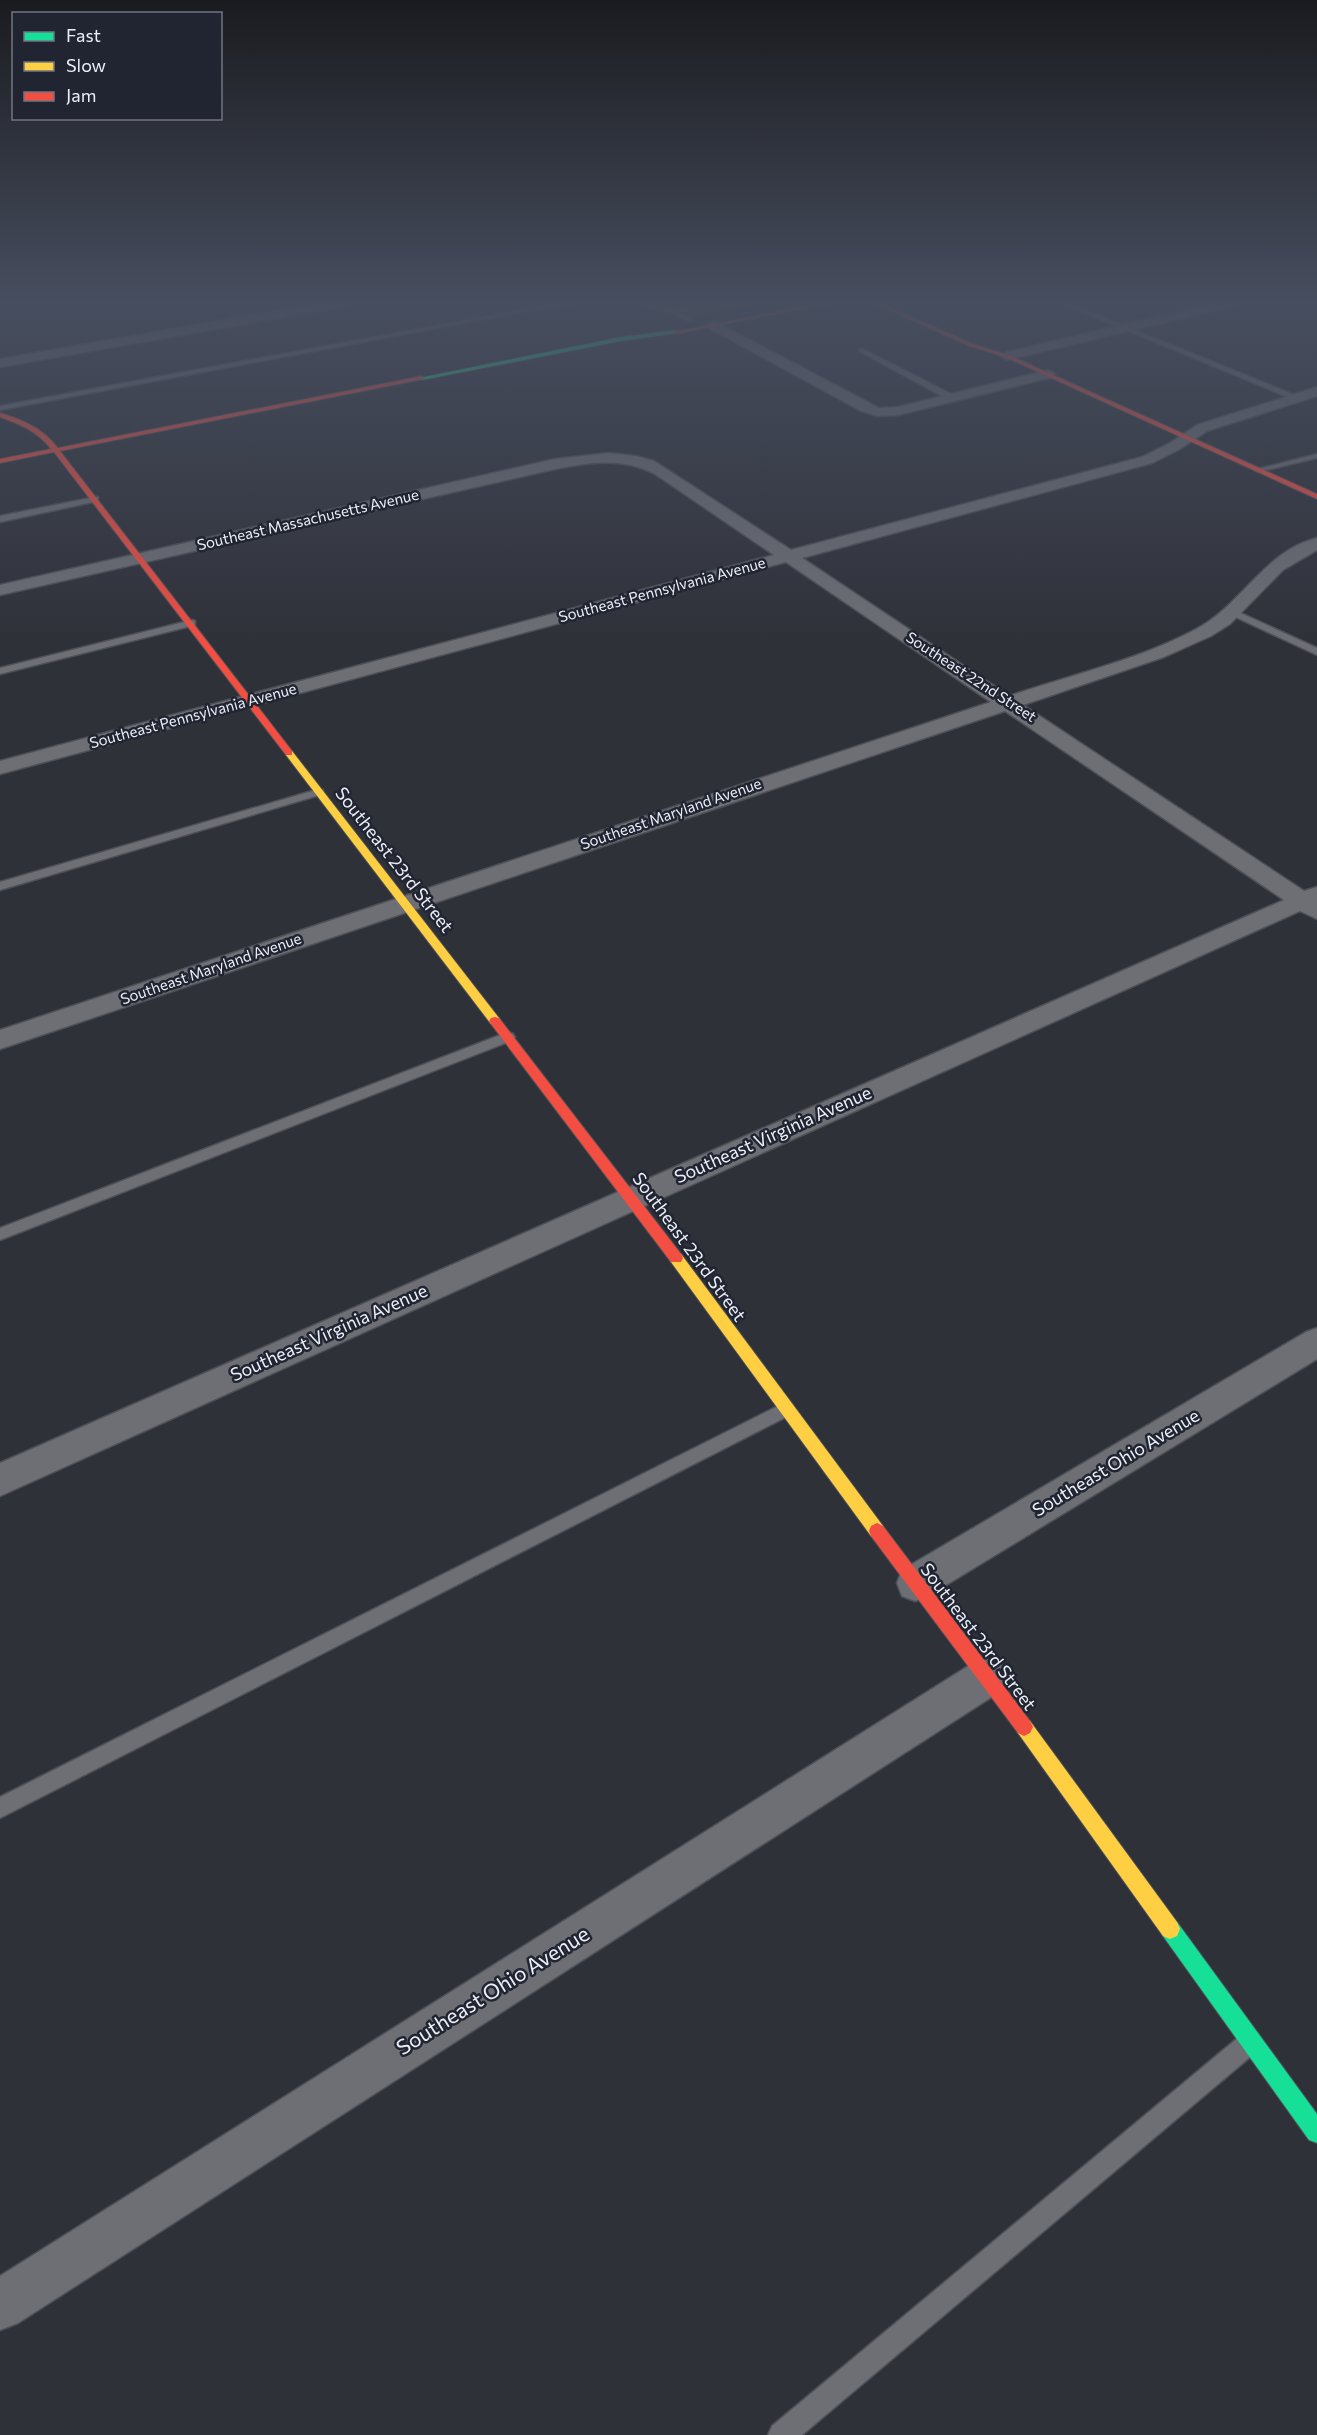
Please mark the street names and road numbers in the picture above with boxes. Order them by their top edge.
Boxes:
street label: Southeast Massachusetts Avenue [195,485,420,553]
street label: Southeast Pennsylvania Avenue [556,553,767,625]
street label: Southeast 22nd Street [903,627,1040,725]
street label: Southeast Pennsylvania Avenue [87,679,298,751]
street label: Southeast Maryland Avenue [578,774,764,853]
street label: Southeast 23rd Street [331,782,458,937]
street label: Southeast Maryland Avenue [118,929,304,1008]
street label: Southeast Virginia Avenue [671,1081,875,1188]
street label: Southeast 23rd Street [628,1168,751,1325]
street label: Southeast Virginia Avenue [227,1279,431,1386]
street label: Southeast Ohio Avenue [1028,1404,1203,1521]
street label: Southeast 23rd Street [916,1558,1041,1714]
street label: Southeast Ohio Avenue [391,1920,593,2059]

